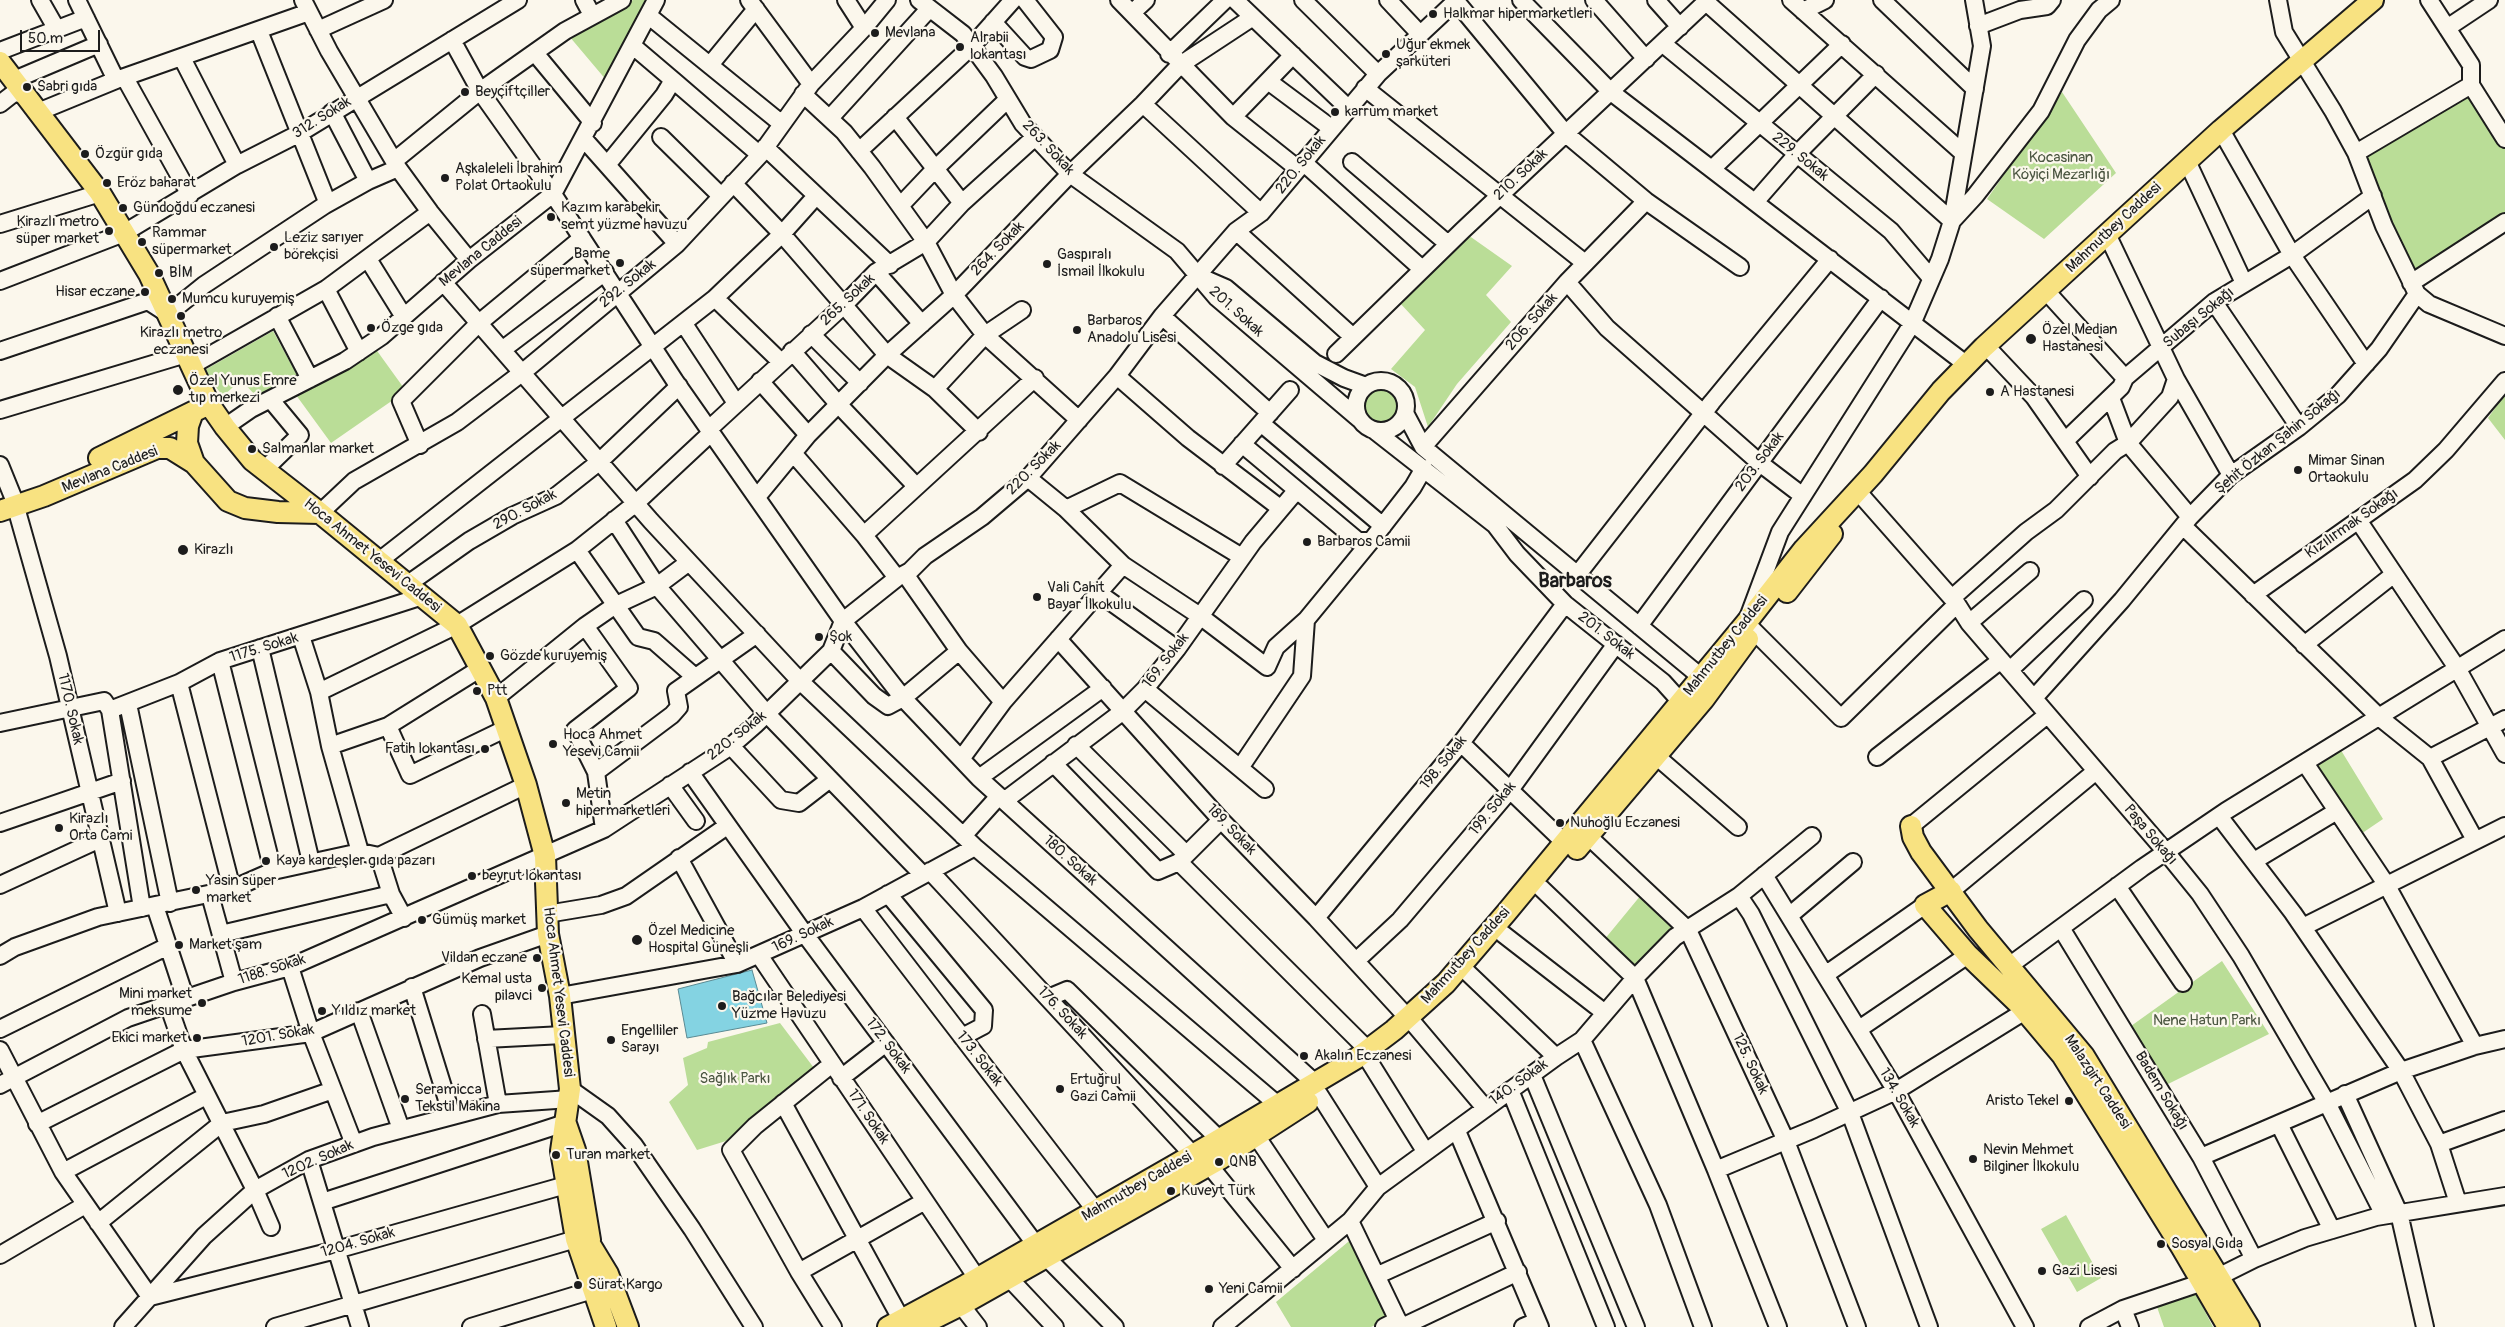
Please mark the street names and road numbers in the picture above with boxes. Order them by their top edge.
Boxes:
street label: 312. Sokak [289,93,355,143]
street label: 263. Sokak [1018,117,1078,179]
street label: 229. Sokak [1768,129,1832,185]
street label: 220. Sokak [1272,132,1330,198]
street label: 210. Sokak [1490,145,1552,205]
street label: Mahmutbey Caddesi [2063,179,2165,277]
street label: Mevlana Caddesi [436,213,526,291]
street label: 264. Sokak [968,218,1028,280]
street label: 292. Sokak [596,256,660,312]
street label: 265. Sokak [817,270,879,330]
street label: 201. Sokak [1205,283,1267,341]
street label: Subaşı Sokağı [2160,284,2238,352]
street label: 206. Sokak [1502,290,1562,354]
street label: Şehit Özkan Şahin Sokağı [2211,386,2345,498]
street label: 203. Sokak [1732,429,1788,495]
street label: 220. Sokak [1003,437,1065,499]
street label: Mevlana Caddesi [60,443,160,497]
street label: Kızılırmak Sokağı [2302,485,2402,563]
street label: 290. Sokak [490,486,560,534]
street label: Hoca Ahmet Yesevi Caddesi [300,495,444,617]
street label: Mahmutbey Caddesi [1680,592,1772,700]
street label: 201. Sokak [1574,608,1638,664]
street label: 1175. Sokak [228,629,300,667]
street label: 169. Sokak [1139,630,1193,692]
street label: 1170. Sokak [53,672,87,746]
street label: 220. Sokak [704,707,770,765]
street label: 198. Sokak [1417,732,1471,794]
street label: 199. Sokak [1466,778,1520,840]
street label: 189. Sokak [1202,801,1260,859]
street label: Paşa Sokağı [2119,801,2181,869]
street label: 180. Sokak [1039,832,1101,890]
street label: Mahmutbey Caddesi [1418,904,1514,1008]
street label: Hoca Ahmet Yesevi Caddesi [539,906,577,1078]
street label: 169. Sokak [770,913,836,957]
street label: 1188. Sokak [236,951,308,989]
street label: 176. Sokak [1033,983,1091,1043]
street label: 172. Sokak [861,1015,915,1077]
street label: 1201. Sokak [240,1021,316,1051]
street label: 173. Sokak [952,1028,1006,1090]
street label: 125. Sokak [1728,1031,1772,1097]
street label: Malazgirt Caddesi [2060,1031,2134,1133]
street label: Badem Sokağı [2130,1048,2192,1134]
street label: 140. Sokak [1486,1056,1552,1110]
street label: 134. Sokak [1875,1065,1923,1131]
street label: 171. Sokak [843,1086,893,1148]
street label: 1202. Sokak [280,1136,356,1184]
street label: Mahmutbey Caddesi [1079,1148,1195,1226]
street label: 1204. Sokak [319,1224,397,1262]

